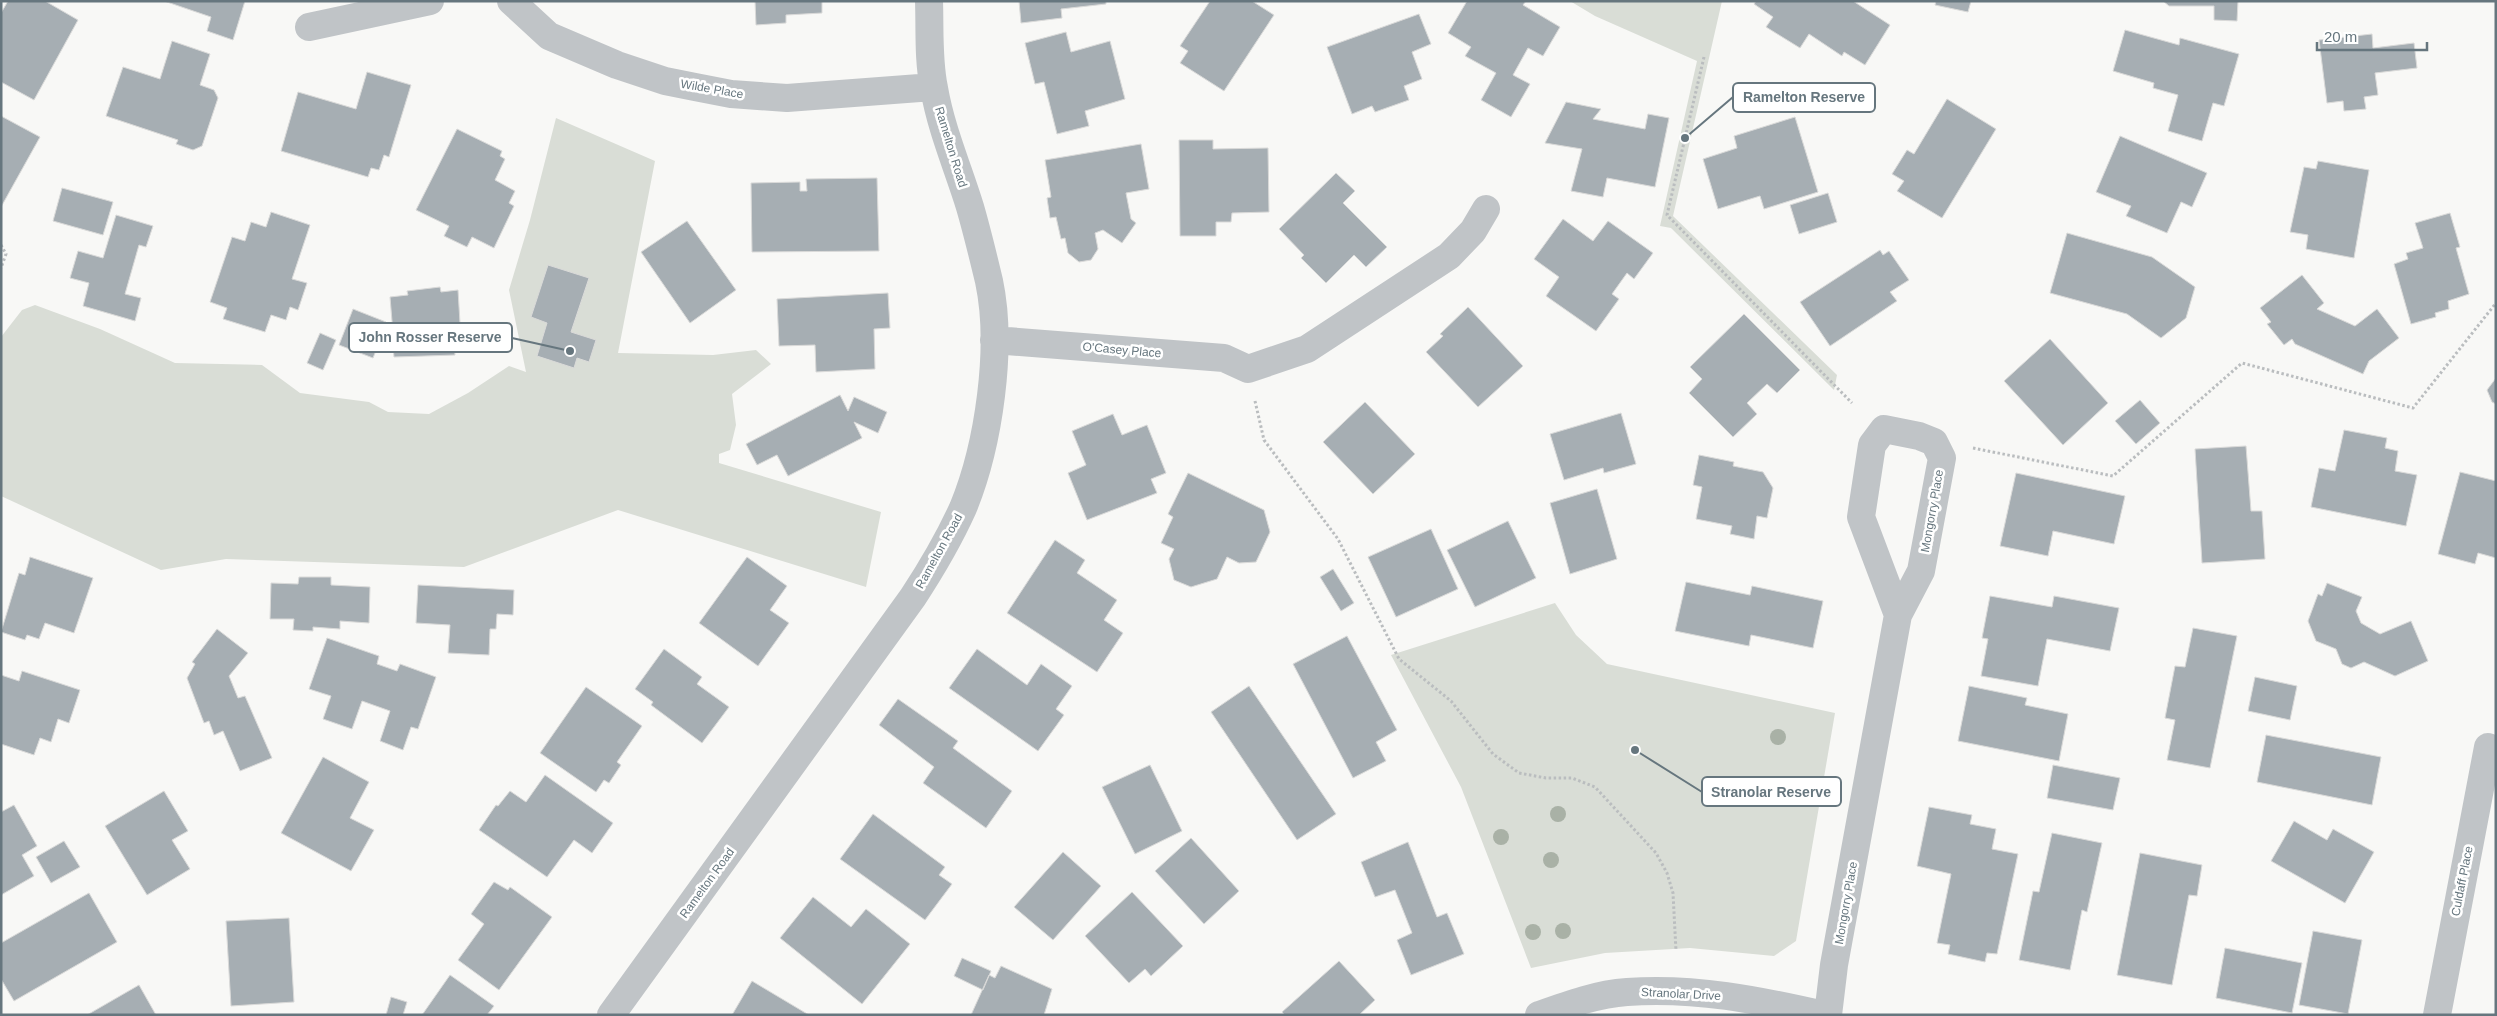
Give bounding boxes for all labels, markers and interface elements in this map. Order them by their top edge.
scale bar [2317,20,2427,52]
text: 20 m [2324,28,2357,45]
street label: Wilde Place [680,77,745,101]
callout: Ramelton Reserve [1733,83,1875,112]
text: Ramelton Reserve [1743,89,1865,105]
street label: Ramelton Road [932,105,970,189]
callout: John Rosser Reserve [349,323,512,352]
text: John Rosser Reserve [358,329,502,345]
street label: O'Casey Place [1082,340,1162,360]
street label: Mongorry Place [1918,468,1946,554]
street label: Ramelton Road [913,511,965,591]
callout: Stranolar Reserve [1702,777,1841,806]
text: Stranolar Reserve [1711,784,1831,800]
street label: Culdaff Place [2448,844,2476,917]
street label: Ramelton Road [677,845,737,921]
street label: Mongorry Place [1832,860,1860,946]
street label: Stranolar Drive [1641,985,1722,1003]

